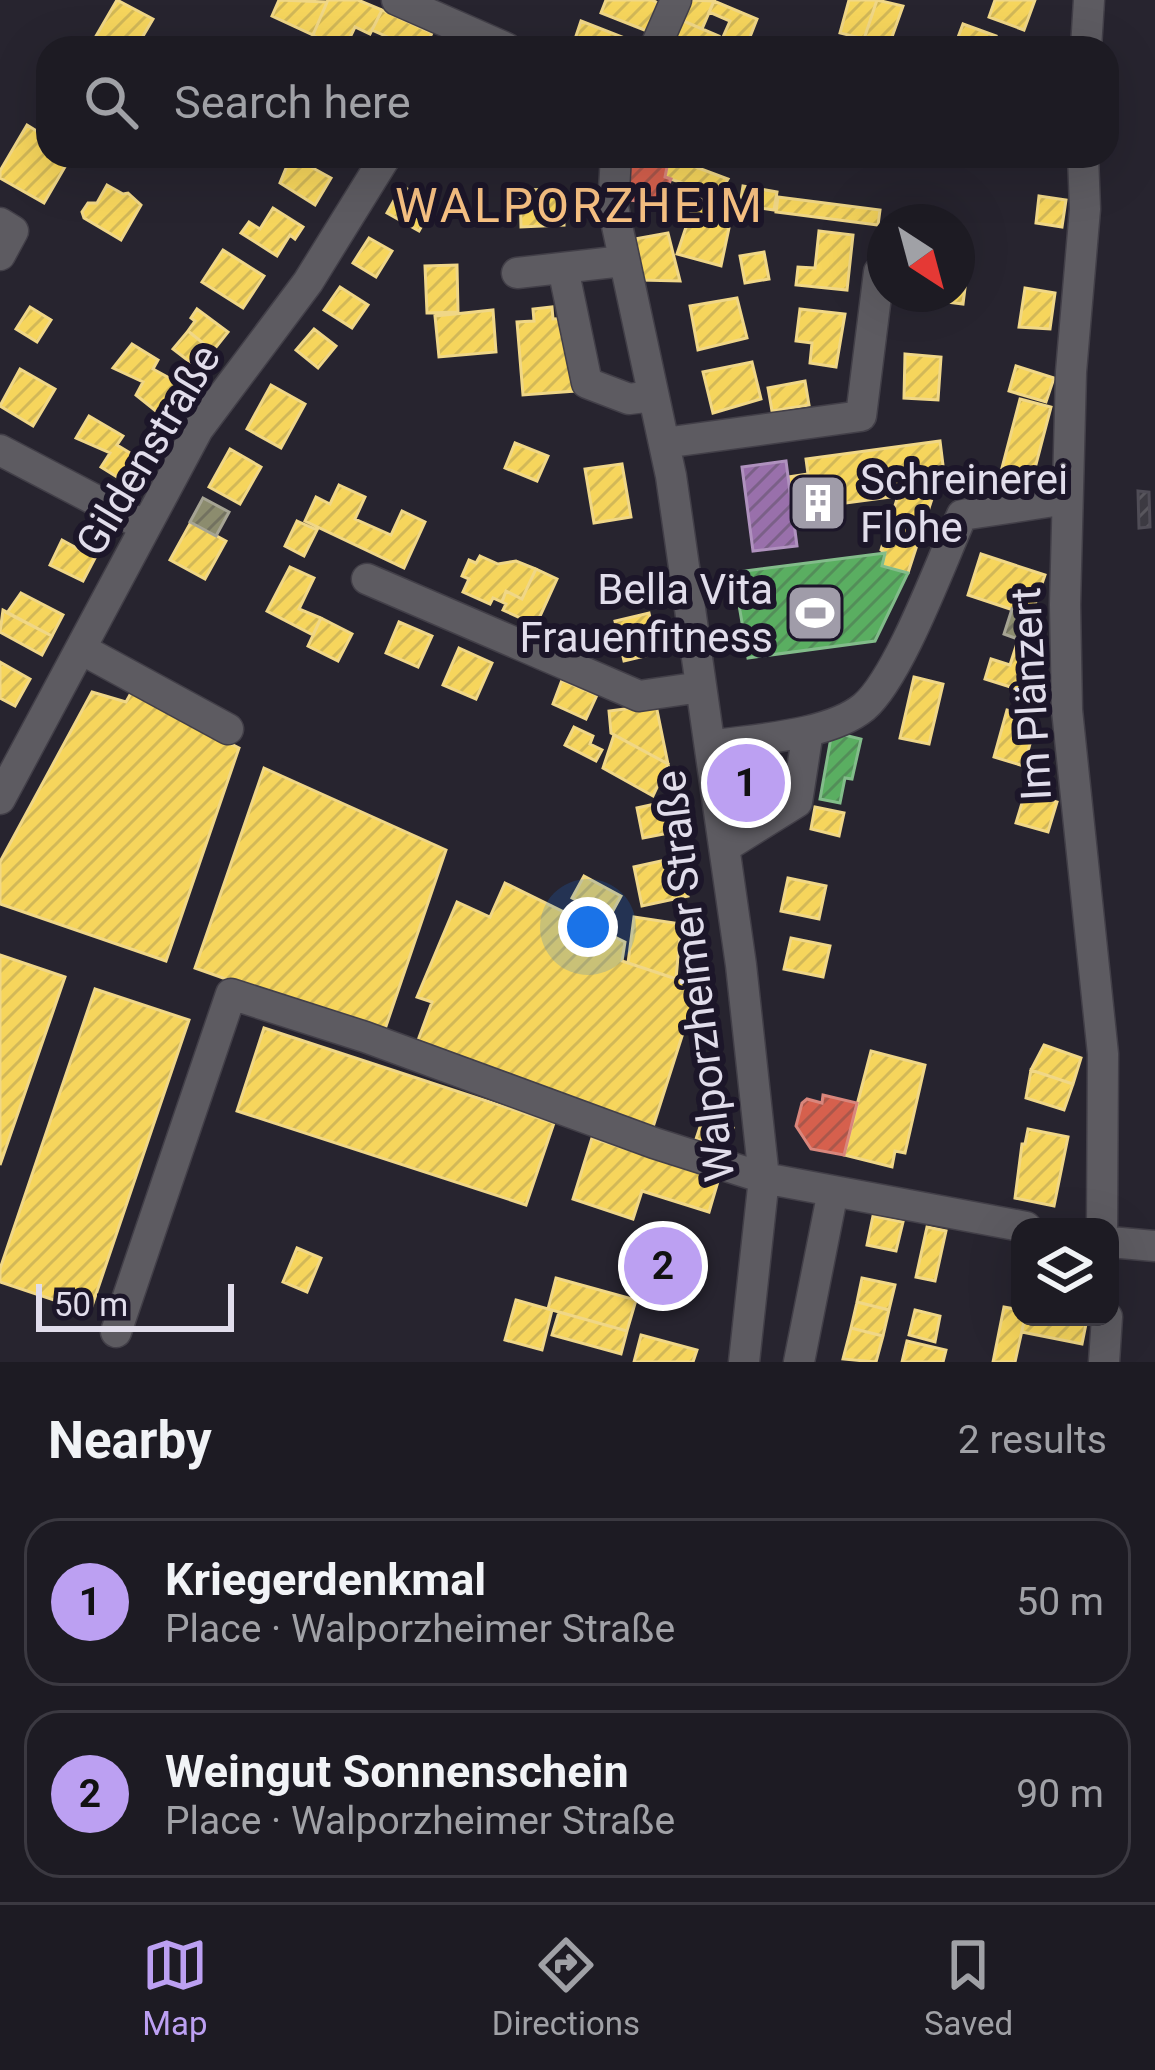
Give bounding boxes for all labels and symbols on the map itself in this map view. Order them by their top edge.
district label: WALPORZHEIM [395,177,765,234]
north arrow [867,204,975,312]
street label: Gildenstraße [66,336,230,564]
place label: Schreinerei Flohe [860,455,1068,552]
building icon: Schreinerei Flohe [787,472,849,534]
place label: Bella Vita Frauenfitness [520,565,773,662]
sports icon: Bella Vita Frauenfitness [784,582,846,644]
street label: Im Plänzert [1001,586,1061,802]
pin: 1 [707,738,785,828]
street label: Walporzheimer Straße [645,768,745,1184]
your location [558,897,618,957]
pin: 2 [624,1221,702,1311]
scale bar [36,1278,234,1331]

